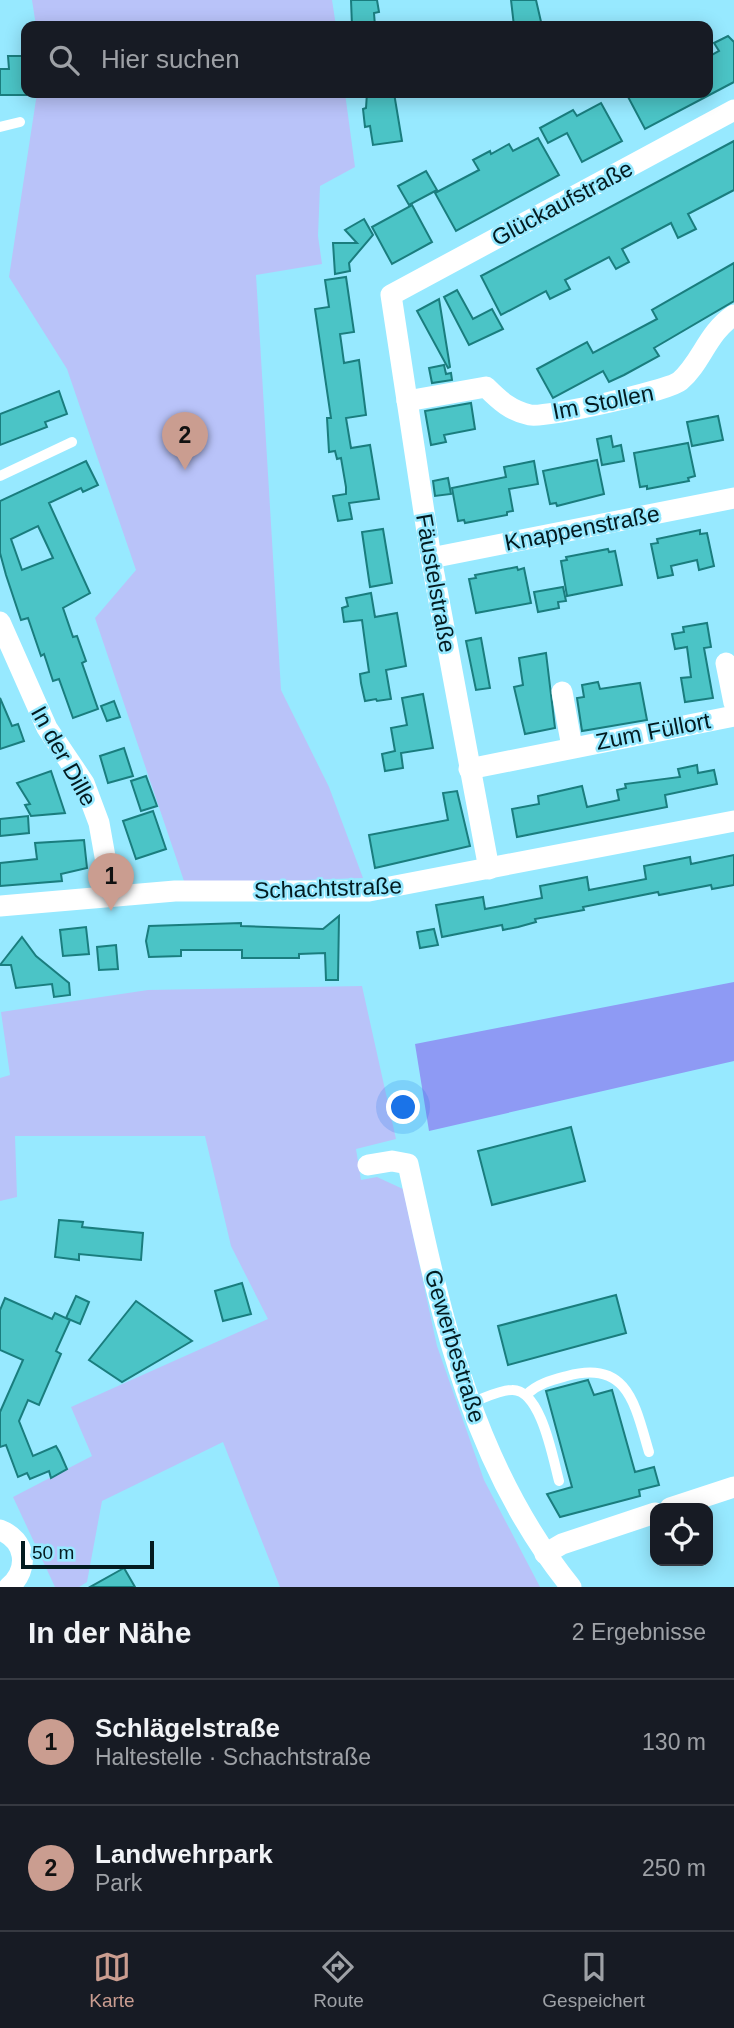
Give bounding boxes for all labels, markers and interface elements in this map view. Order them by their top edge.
search box [21,21,713,98]
icon: search [45,41,83,79]
text: Hier suchen [101,44,240,74]
street label: Glückaufstraße [487,155,637,251]
street label: Im Stollen [550,379,656,425]
pin: 2 [162,412,208,470]
street label: Knappenstraße [502,500,662,556]
street label: Fäustelstraße [411,512,461,654]
street label: In der Dille [26,702,102,810]
street label: Zum Füllort [593,707,713,755]
pin: 1 [88,853,134,911]
street label: Schachtstraße [253,872,403,904]
your location [386,1090,420,1124]
street label: Gewerbestraße [419,1266,491,1426]
map controls [650,1503,713,1566]
button: locate [650,1503,713,1566]
scale bar [21,1538,154,1570]
text: 50 m [32,1542,74,1563]
text: In der Nähe [28,1616,191,1649]
text: 2 Ergebnisse [572,1619,706,1645]
text: Schlägelstraße [95,1713,280,1743]
text: 1 [45,1729,57,1755]
text: 130 m [642,1729,706,1755]
text: Haltestelle · Schachtstraße [95,1744,371,1770]
text: Landwehrpark [95,1839,273,1869]
text: 2 [45,1855,57,1881]
text: 250 m [642,1855,706,1881]
text: Park [95,1870,142,1896]
tab: Karte [89,1948,135,2012]
tab: Route [313,1948,364,2012]
tab: Gespeichert [542,1948,645,2012]

